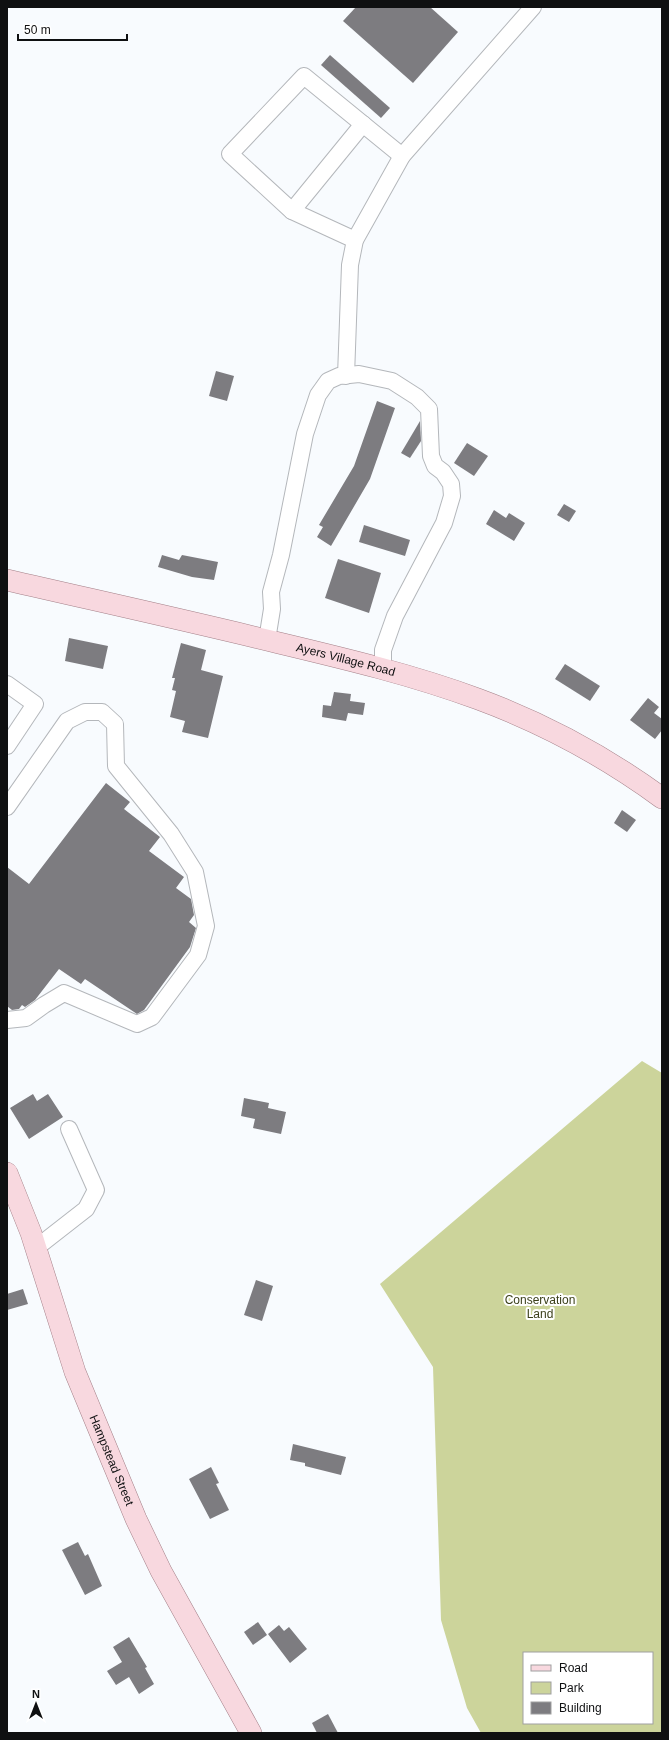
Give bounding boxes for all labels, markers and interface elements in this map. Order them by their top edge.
scale bar [18,16,127,42]
text: 50 m [24,23,51,37]
street label: Ayers Village Road [295,640,397,679]
park label: Conservation Land [505,1293,575,1321]
street label: Hampstead Street [87,1413,137,1508]
legend [523,1652,653,1724]
text: Road [559,1661,588,1675]
text: Park [559,1681,585,1695]
north arrow [16,1684,56,1724]
text: N [32,1688,40,1700]
text: Building [559,1701,602,1715]

